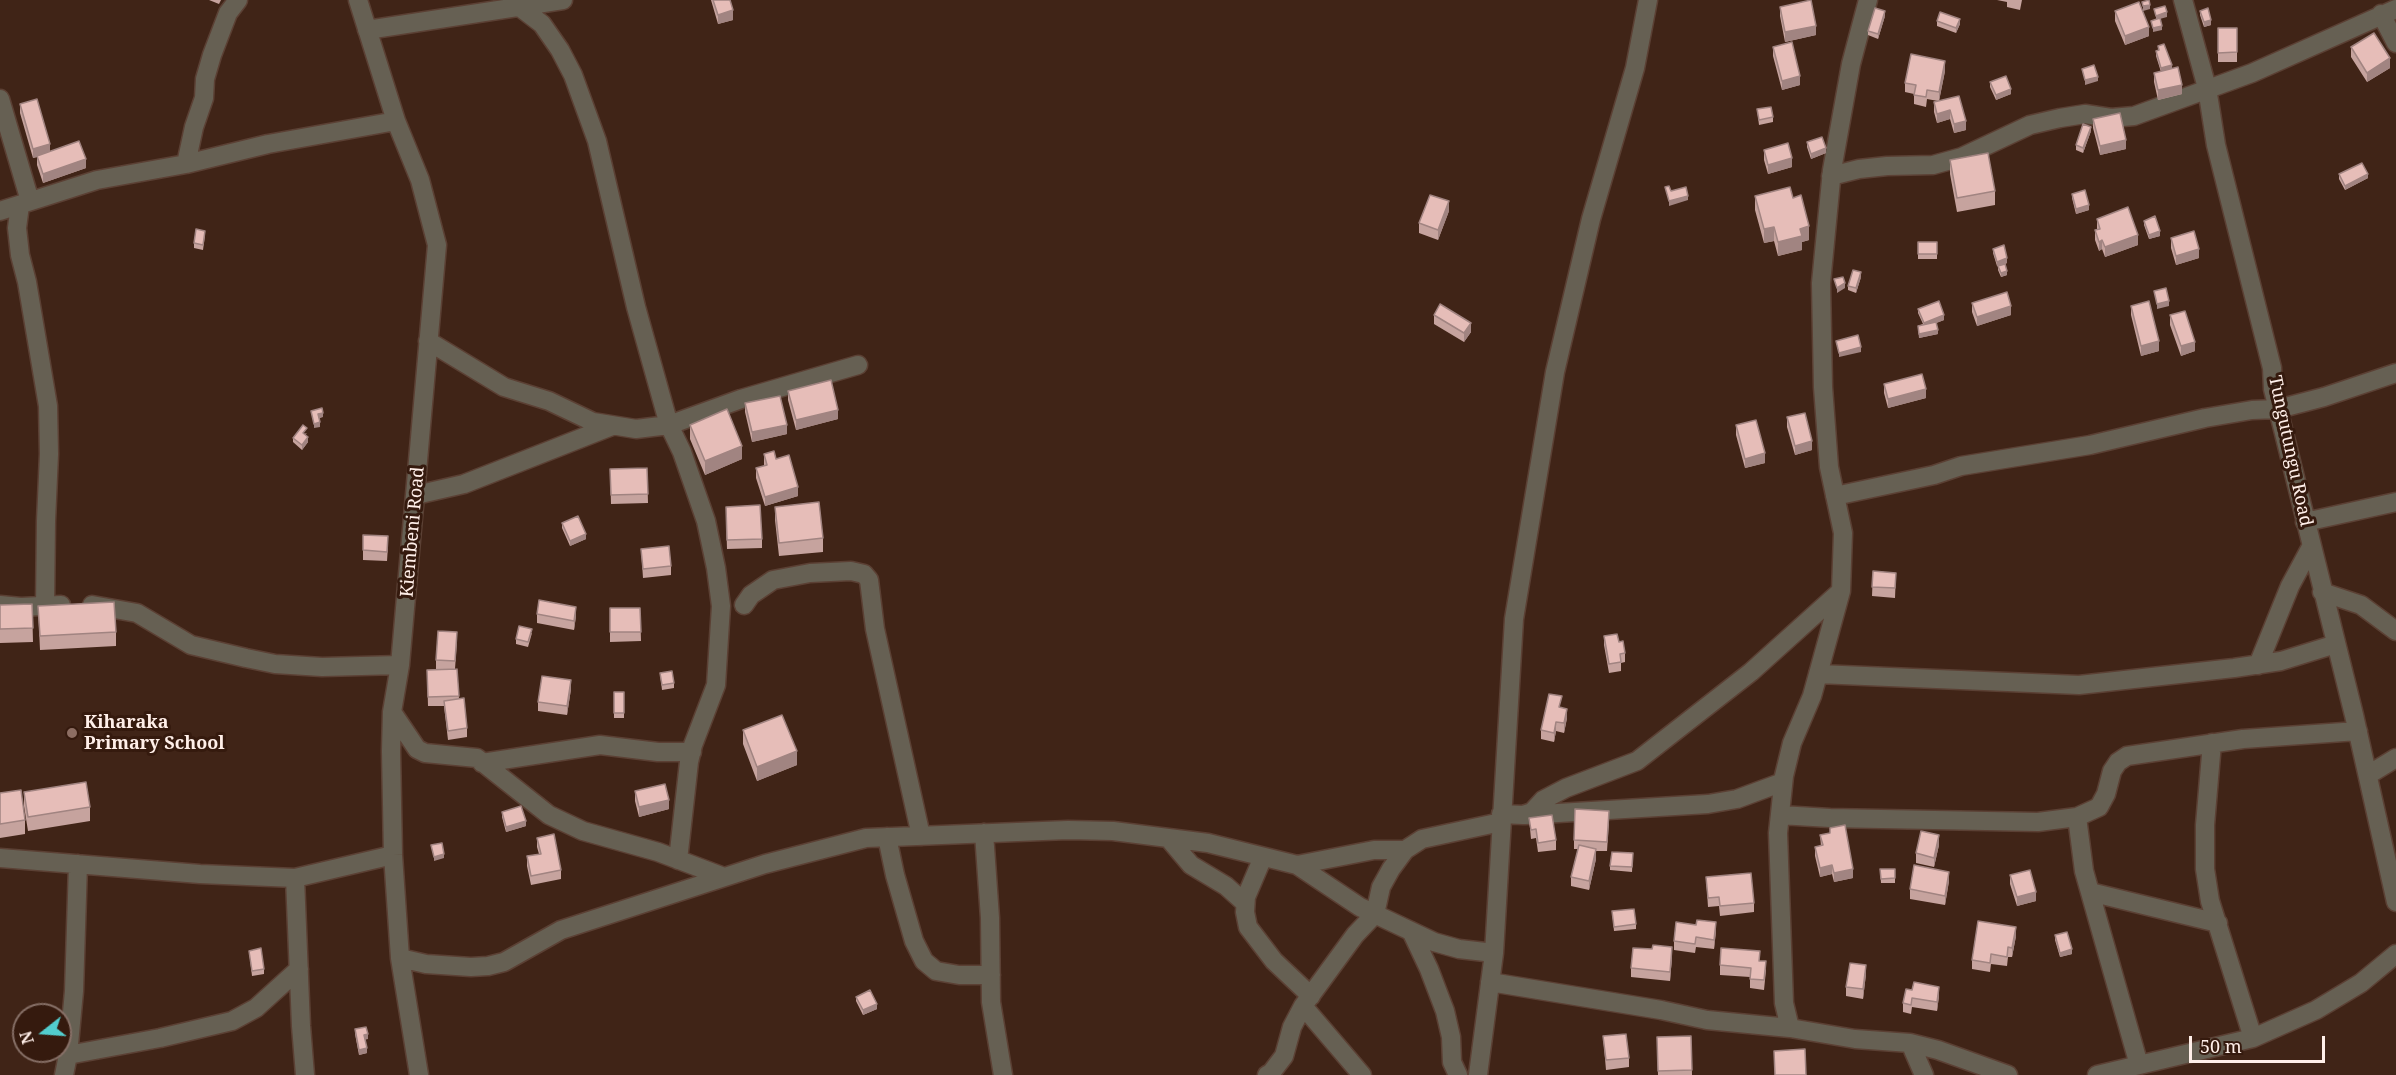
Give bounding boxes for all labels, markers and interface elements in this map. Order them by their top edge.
street label: Tungutungu Road [2263,374,2317,528]
street label: Kiembeni Road [397,466,429,598]
place label: Kiharaka Primary School [84,712,225,754]
marker: Kiharaka Primary School [65,726,79,740]
north arrow [12,1003,72,1063]
scale bar [2192,1024,2328,1062]
text: N [14,1028,39,1047]
text: 50 m [2200,1034,2242,1058]

